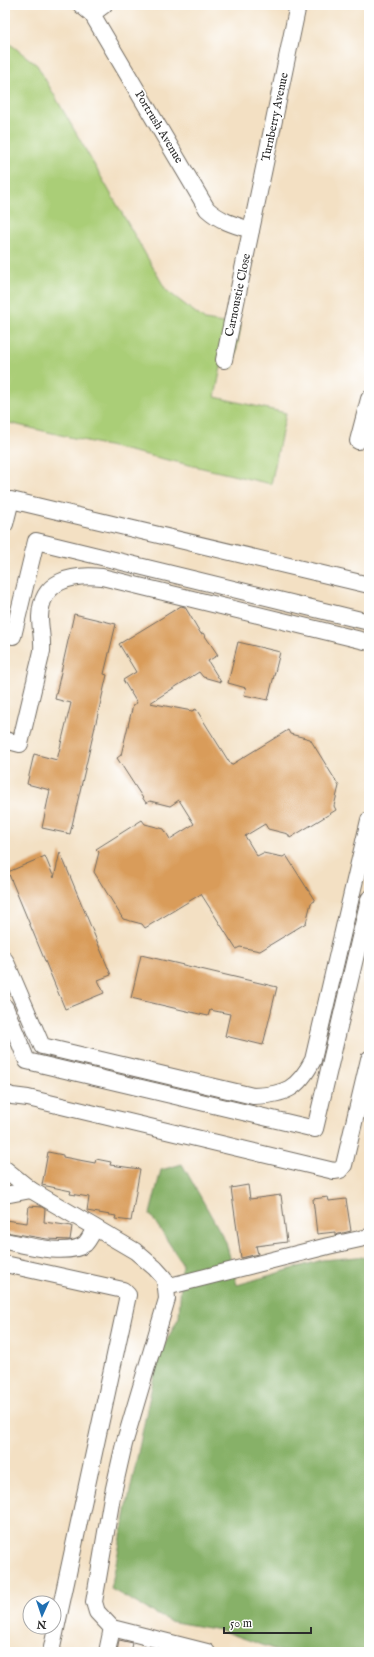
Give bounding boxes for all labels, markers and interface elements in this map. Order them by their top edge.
street label: Turnberry Avenue [258,71,292,163]
street label: Portrush Avenue [131,88,187,167]
street label: Carnoustie Close [222,251,254,338]
north arrow [22,1595,62,1635]
scale bar [224,1609,311,1635]
text: 50 m [230,1616,252,1631]
text: N [36,1617,48,1631]

